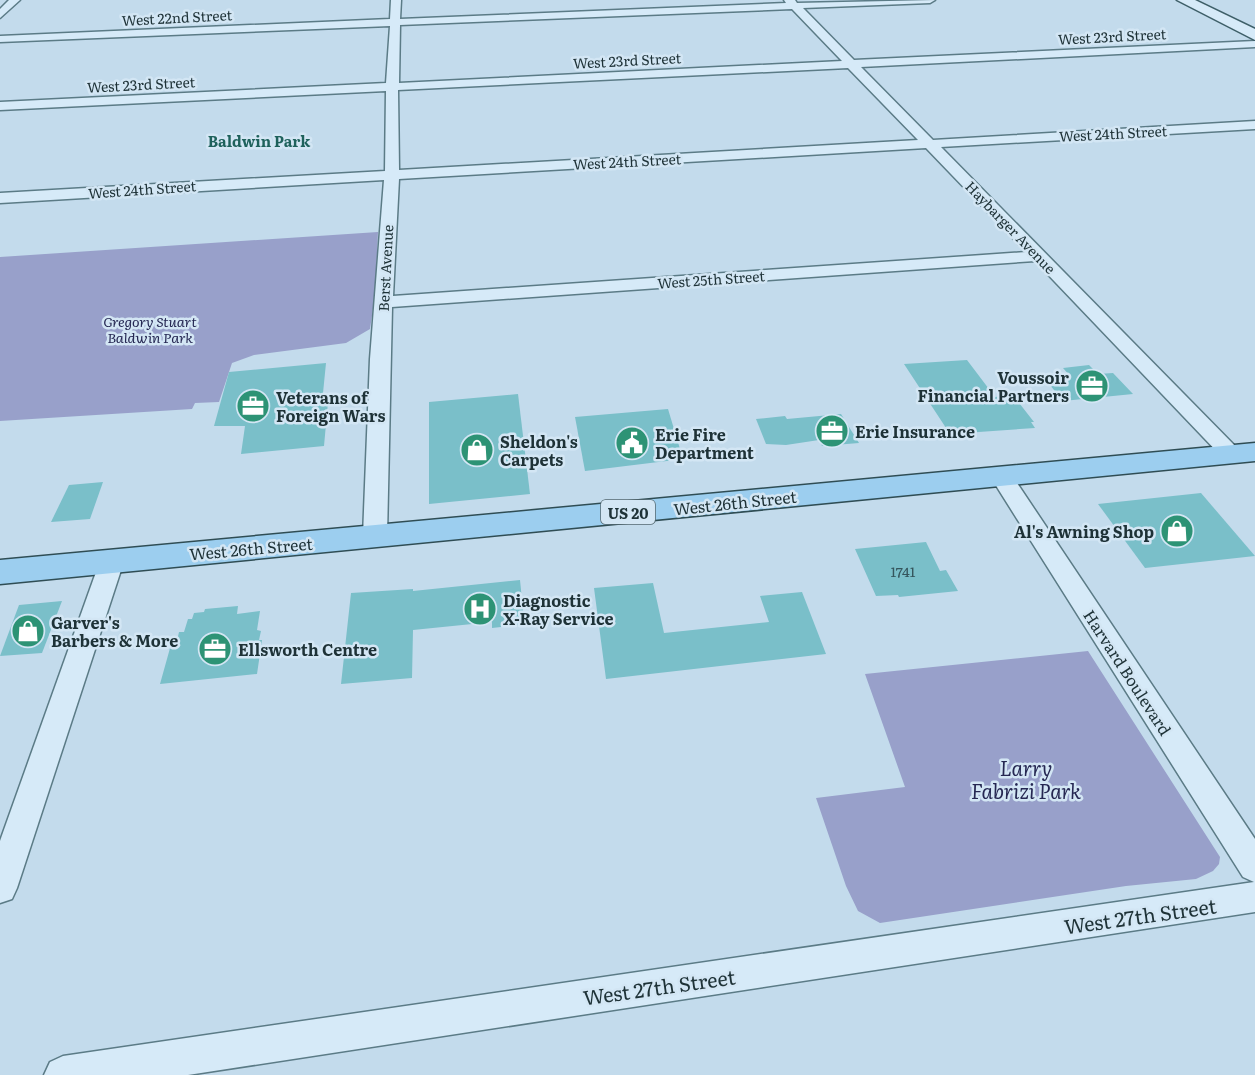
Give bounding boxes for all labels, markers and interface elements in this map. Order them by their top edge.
street label: West 22nd Street [121,4,233,30]
street label: West 23rd Street [1057,23,1167,49]
street label: West 23rd Street [572,47,682,73]
street label: West 23rd Street [86,71,196,97]
street label: West 24th Street [1058,120,1168,146]
district label: Baldwin Park [208,129,311,152]
street label: West 24th Street [572,148,682,174]
street label: West 24th Street [87,175,197,203]
street label: Haybarger Avenue [961,176,1061,278]
street label: Berst Avenue [373,224,397,312]
street label: West 25th Street [657,265,766,293]
park label: Gregory Stuart Baldwin Park [103,311,197,347]
place label: Voussoir Financial Partners [918,365,1069,407]
office icon: Voussoir Financial Partners [1074,368,1110,404]
place label: Veterans of Foreign Wars [276,385,385,427]
office icon: Veterans of Foreign Wars [235,388,271,424]
office icon: Erie Insurance [814,413,850,449]
place label: Erie Insurance [855,419,975,443]
place label: Erie Fire Department [655,422,754,464]
public building icon: Erie Fire Department [614,425,650,461]
place label: Sheldon's Carpets [500,429,578,471]
shop icon: Sheldon's Carpets [459,432,495,468]
street label: West 26th Street [672,484,798,520]
road number: US 20 [601,500,655,524]
shop icon: Al's Awning Shop [1159,513,1195,549]
place label: Al's Awning Shop [1014,519,1154,543]
street label: West 26th Street [188,531,314,565]
house number: 1741 [891,561,916,581]
place label: Diagnostic X-Ray Service [503,588,614,630]
hospital icon: Diagnostic X-Ray Service [462,591,498,627]
street label: Harvard Boulevard [1078,604,1178,740]
place label: Garver's Barbers & More [51,610,178,652]
shop icon: Garver's Barbers & More [10,613,46,649]
office icon: Ellsworth Centre [197,631,233,667]
place label: Ellsworth Centre [238,637,377,661]
park label: Larry Fabrizi Park [971,752,1081,805]
street label: West 27th Street [1062,889,1218,941]
street label: West 27th Street [581,960,737,1012]

